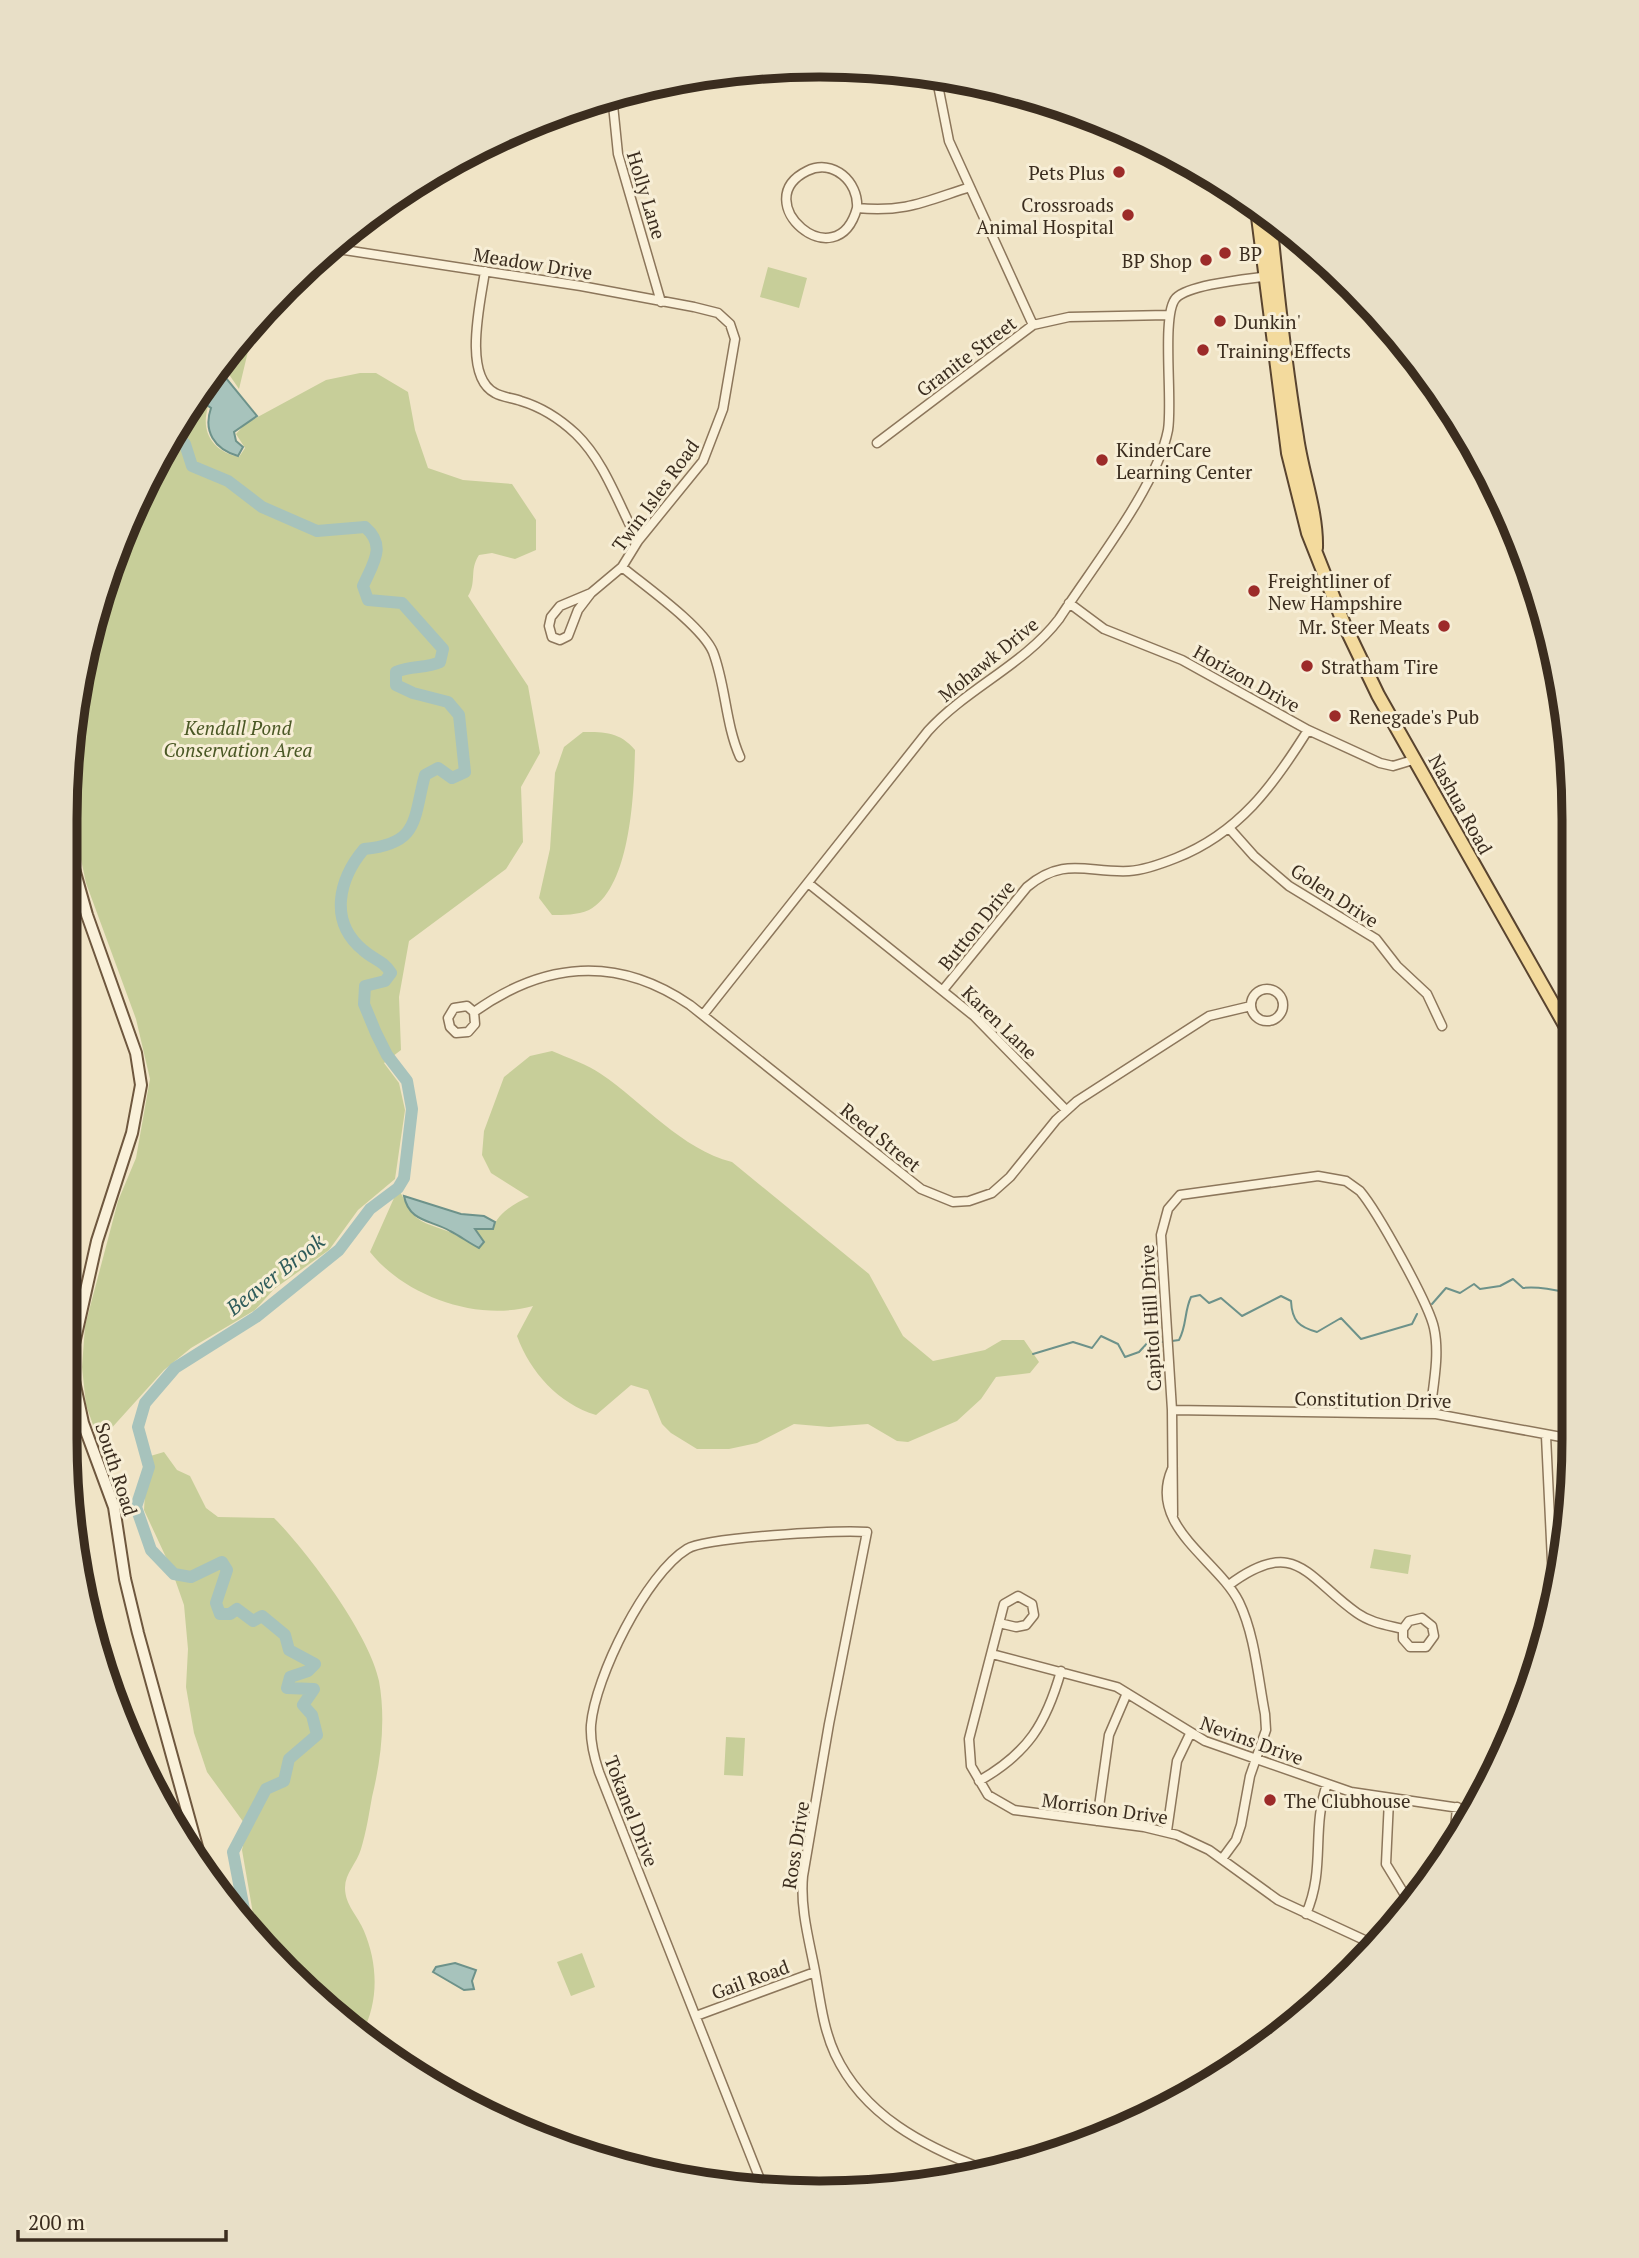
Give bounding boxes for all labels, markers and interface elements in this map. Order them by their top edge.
street label: Holly Lane [622,148,672,242]
place label: Pets Plus [1029,160,1105,185]
marker: Pets Plus [1111,164,1127,180]
place label: Crossroads Animal Hospital [976,192,1114,239]
marker: Crossroads Animal Hospital [1120,207,1136,223]
street label: Meadow Drive [472,241,594,285]
place label: BP [1239,241,1262,266]
marker: BP [1217,245,1233,261]
place label: BP Shop [1122,248,1192,273]
marker: BP Shop [1198,252,1214,268]
place label: Dunkin' [1234,309,1301,334]
street label: Granite Street [911,310,1021,402]
marker: Dunkin' [1212,313,1228,329]
place label: Training Effects [1217,338,1351,363]
marker: Training Effects [1195,342,1211,358]
street label: Twin Isles Road [606,434,704,556]
place label: KinderCare Learning Center [1116,437,1253,484]
marker: KinderCare Learning Center [1094,452,1110,468]
place label: Freightliner of New Hampshire [1268,568,1402,615]
marker: Freightliner of New Hampshire [1246,583,1262,599]
street label: Mohawk Drive [933,611,1043,707]
place label: Mr. Steer Meats [1299,614,1430,639]
marker: Mr. Steer Meats [1436,618,1452,634]
street label: Horizon Drive [1189,638,1305,718]
place label: Stratham Tire [1321,654,1438,679]
marker: Stratham Tire [1299,658,1315,674]
place label: Renegade's Pub [1349,704,1479,729]
marker: Renegade's Pub [1327,708,1343,724]
park label: Kendall Pond Conservation Area [164,715,312,762]
street label: Nashua Road [1423,750,1499,859]
street label: Golen Drive [1286,857,1384,933]
street label: Button Drive [932,875,1020,975]
street label: Karen Lane [957,980,1043,1064]
street label: Reed Street [836,1097,926,1177]
water label: Beaver Brook [219,1226,331,1322]
street label: Capitol Hill Drive [1134,1244,1166,1392]
street label: Constitution Drive [1294,1385,1452,1413]
street label: South Road [90,1419,144,1519]
street label: Nevins Drive [1197,1710,1307,1770]
street label: Tokanel Drive [599,1752,665,1870]
street label: Morrison Drive [1040,1787,1170,1829]
place label: The Clubhouse [1284,1788,1411,1813]
marker: The Clubhouse [1262,1792,1278,1808]
street label: Ross Drive [776,1799,814,1891]
street label: Gail Road [708,1953,793,2005]
scale bar [18,2198,226,2242]
text: 200 m [28,2208,85,2236]

